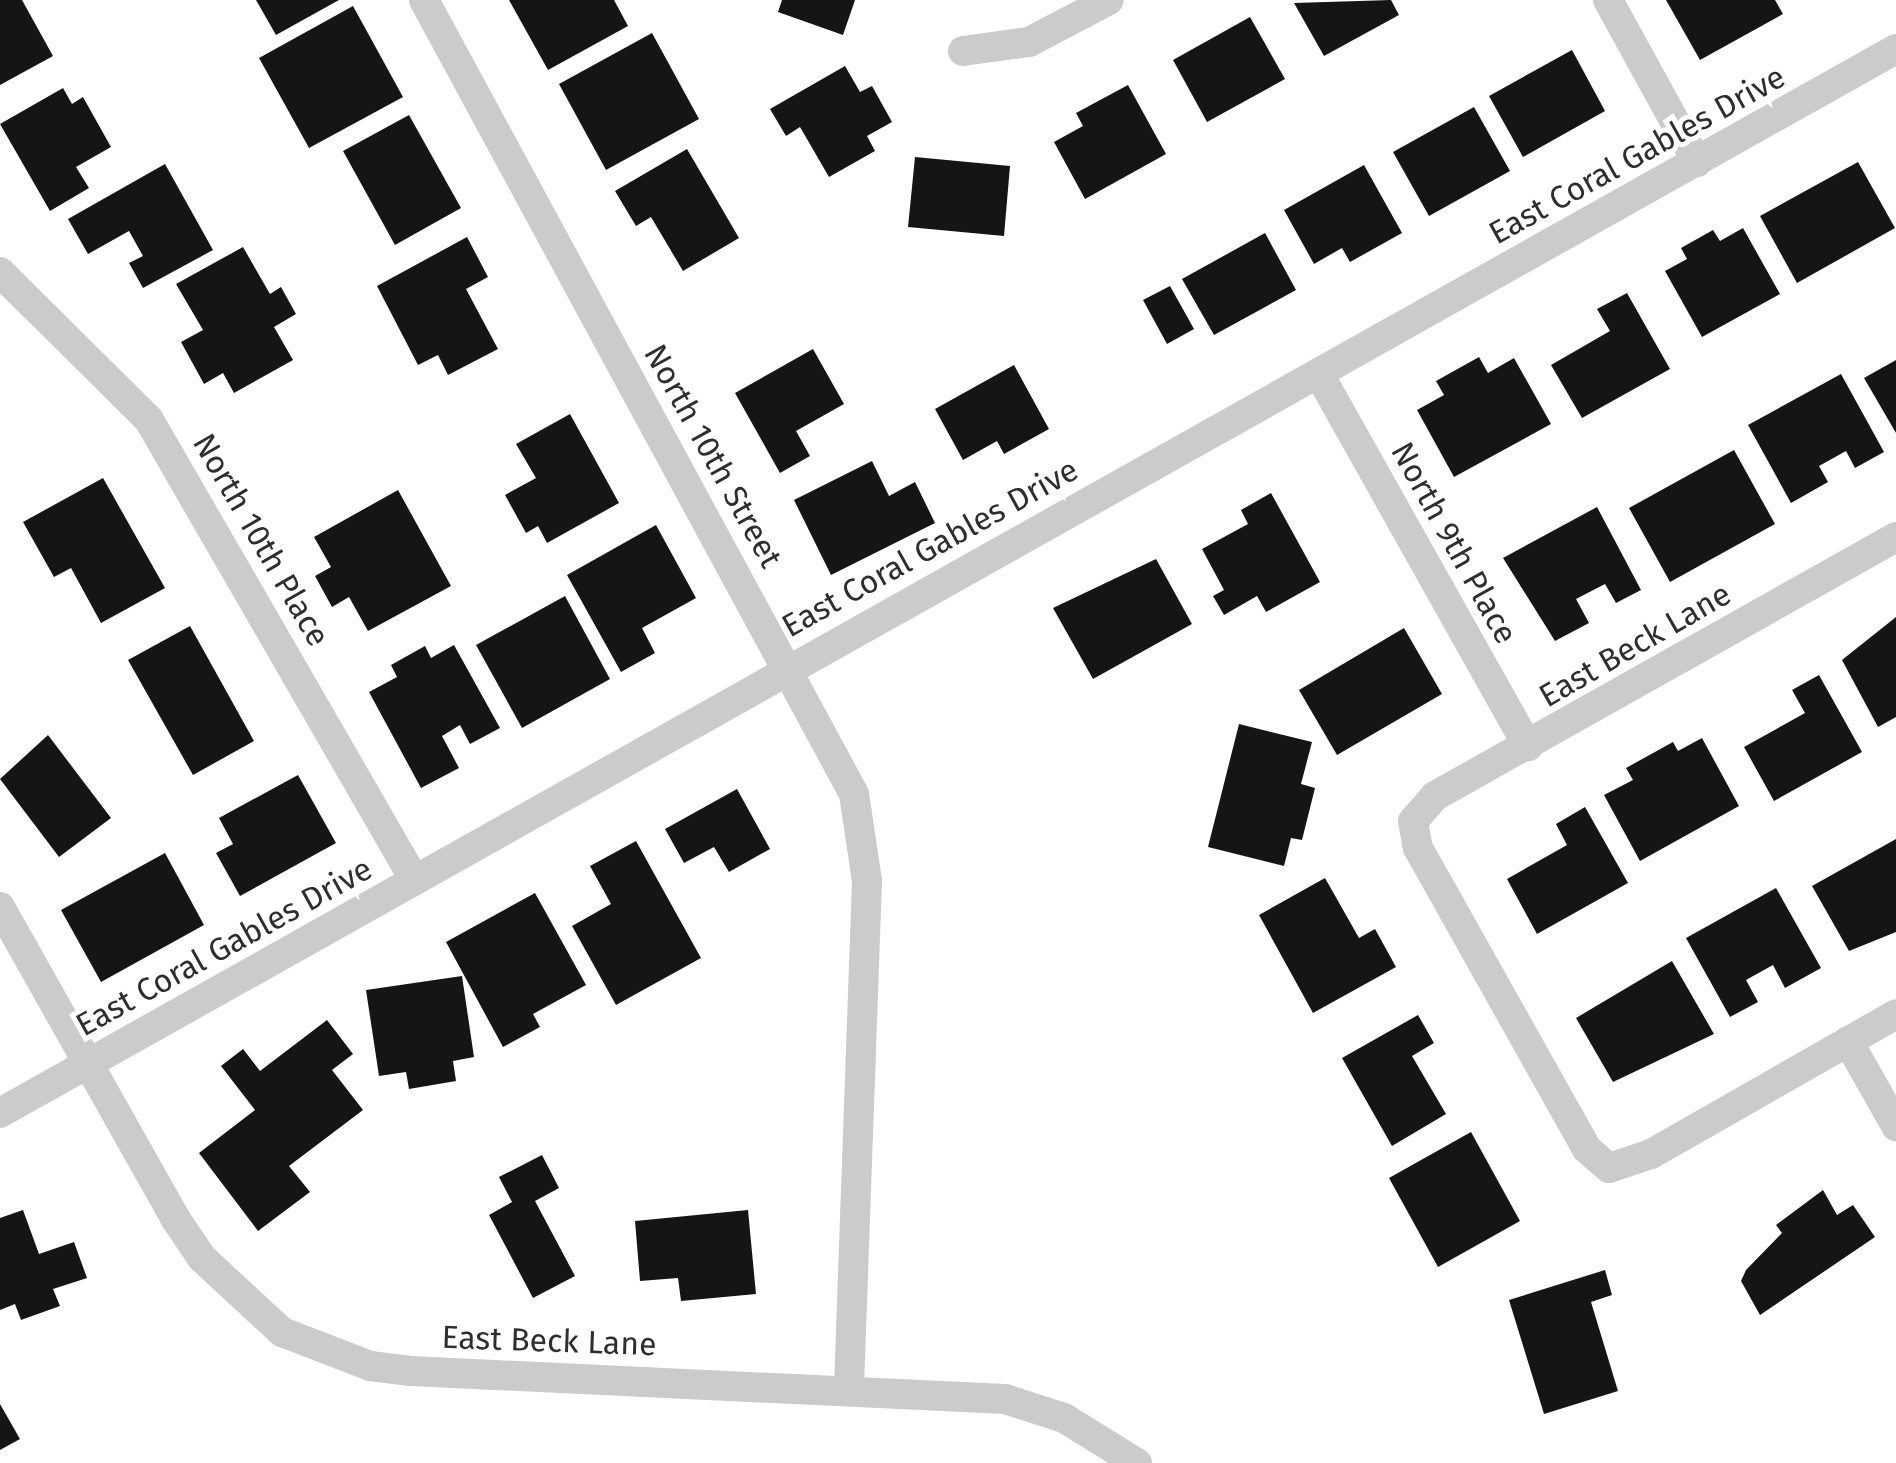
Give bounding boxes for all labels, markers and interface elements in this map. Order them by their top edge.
street label: East Coral Gables Drive [1482,58,1792,252]
street label: North 10th Street [636,338,790,574]
street label: North 10th Place [185,427,337,653]
street label: North 9th Place [1383,436,1525,650]
street label: East Coral Gables Drive [775,451,1085,645]
street label: East Beck Lane [1532,575,1738,715]
street label: East Coral Gables Drive [69,850,379,1044]
street label: East Beck Lane [441,1318,657,1364]

